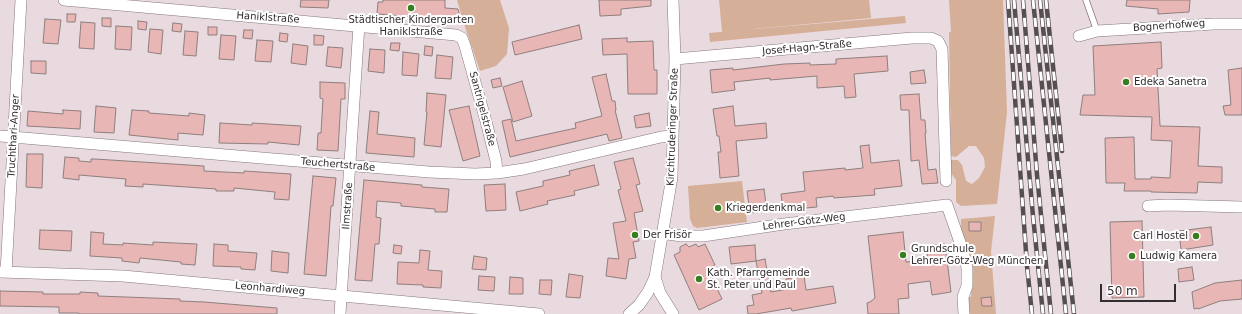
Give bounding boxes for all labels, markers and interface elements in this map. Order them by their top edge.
marker: Städtischer Kindergarten Haniklstraße [406,3,416,13]
street label: Haniklstraße [236,10,300,26]
place label: Städtischer Kindergarten Haniklstraße [348,14,474,38]
street label: Bognerhofweg [1133,17,1205,35]
street label: Josef-Hagn-Straße [762,38,852,58]
street label: Kirchtruderinger Straße [665,68,681,186]
street label: Santrigelstraße [466,70,498,148]
place label: Edeka Sanetra [1134,76,1207,88]
marker: Edeka Sanetra [1121,77,1131,87]
street label: Truchthari-Anger [6,94,22,178]
street label: Teuchertstraße [300,156,376,174]
street label: Ilmstraße [340,182,356,230]
place label: Kriegerdenkmal [726,202,805,214]
marker: Kriegerdenkmal [713,203,723,213]
street label: Lehrer-Götz-Weg [762,211,846,233]
place label: Der Frisör [643,229,691,241]
marker: Der Frisör [630,230,640,240]
place label: Carl Hostel [1133,230,1188,242]
marker: Carl Hostel [1191,231,1201,241]
place label: Grundschule Lehrer-Götz-Weg München [911,243,1043,266]
marker: Grundschule Lehrer-Götz-Weg München [898,250,908,260]
place label: Ludwig Kamera [1140,250,1217,262]
marker: Ludwig Kamera [1127,251,1137,261]
place label: Kath. Pfarrgemeinde St. Peter und Paul [707,267,810,290]
marker: Kath. Pfarrgemeinde St. Peter und Paul [694,274,704,284]
scale bar [1102,276,1178,302]
street label: Leonhardiweg [235,280,305,298]
text: 50 m [1107,284,1138,298]

